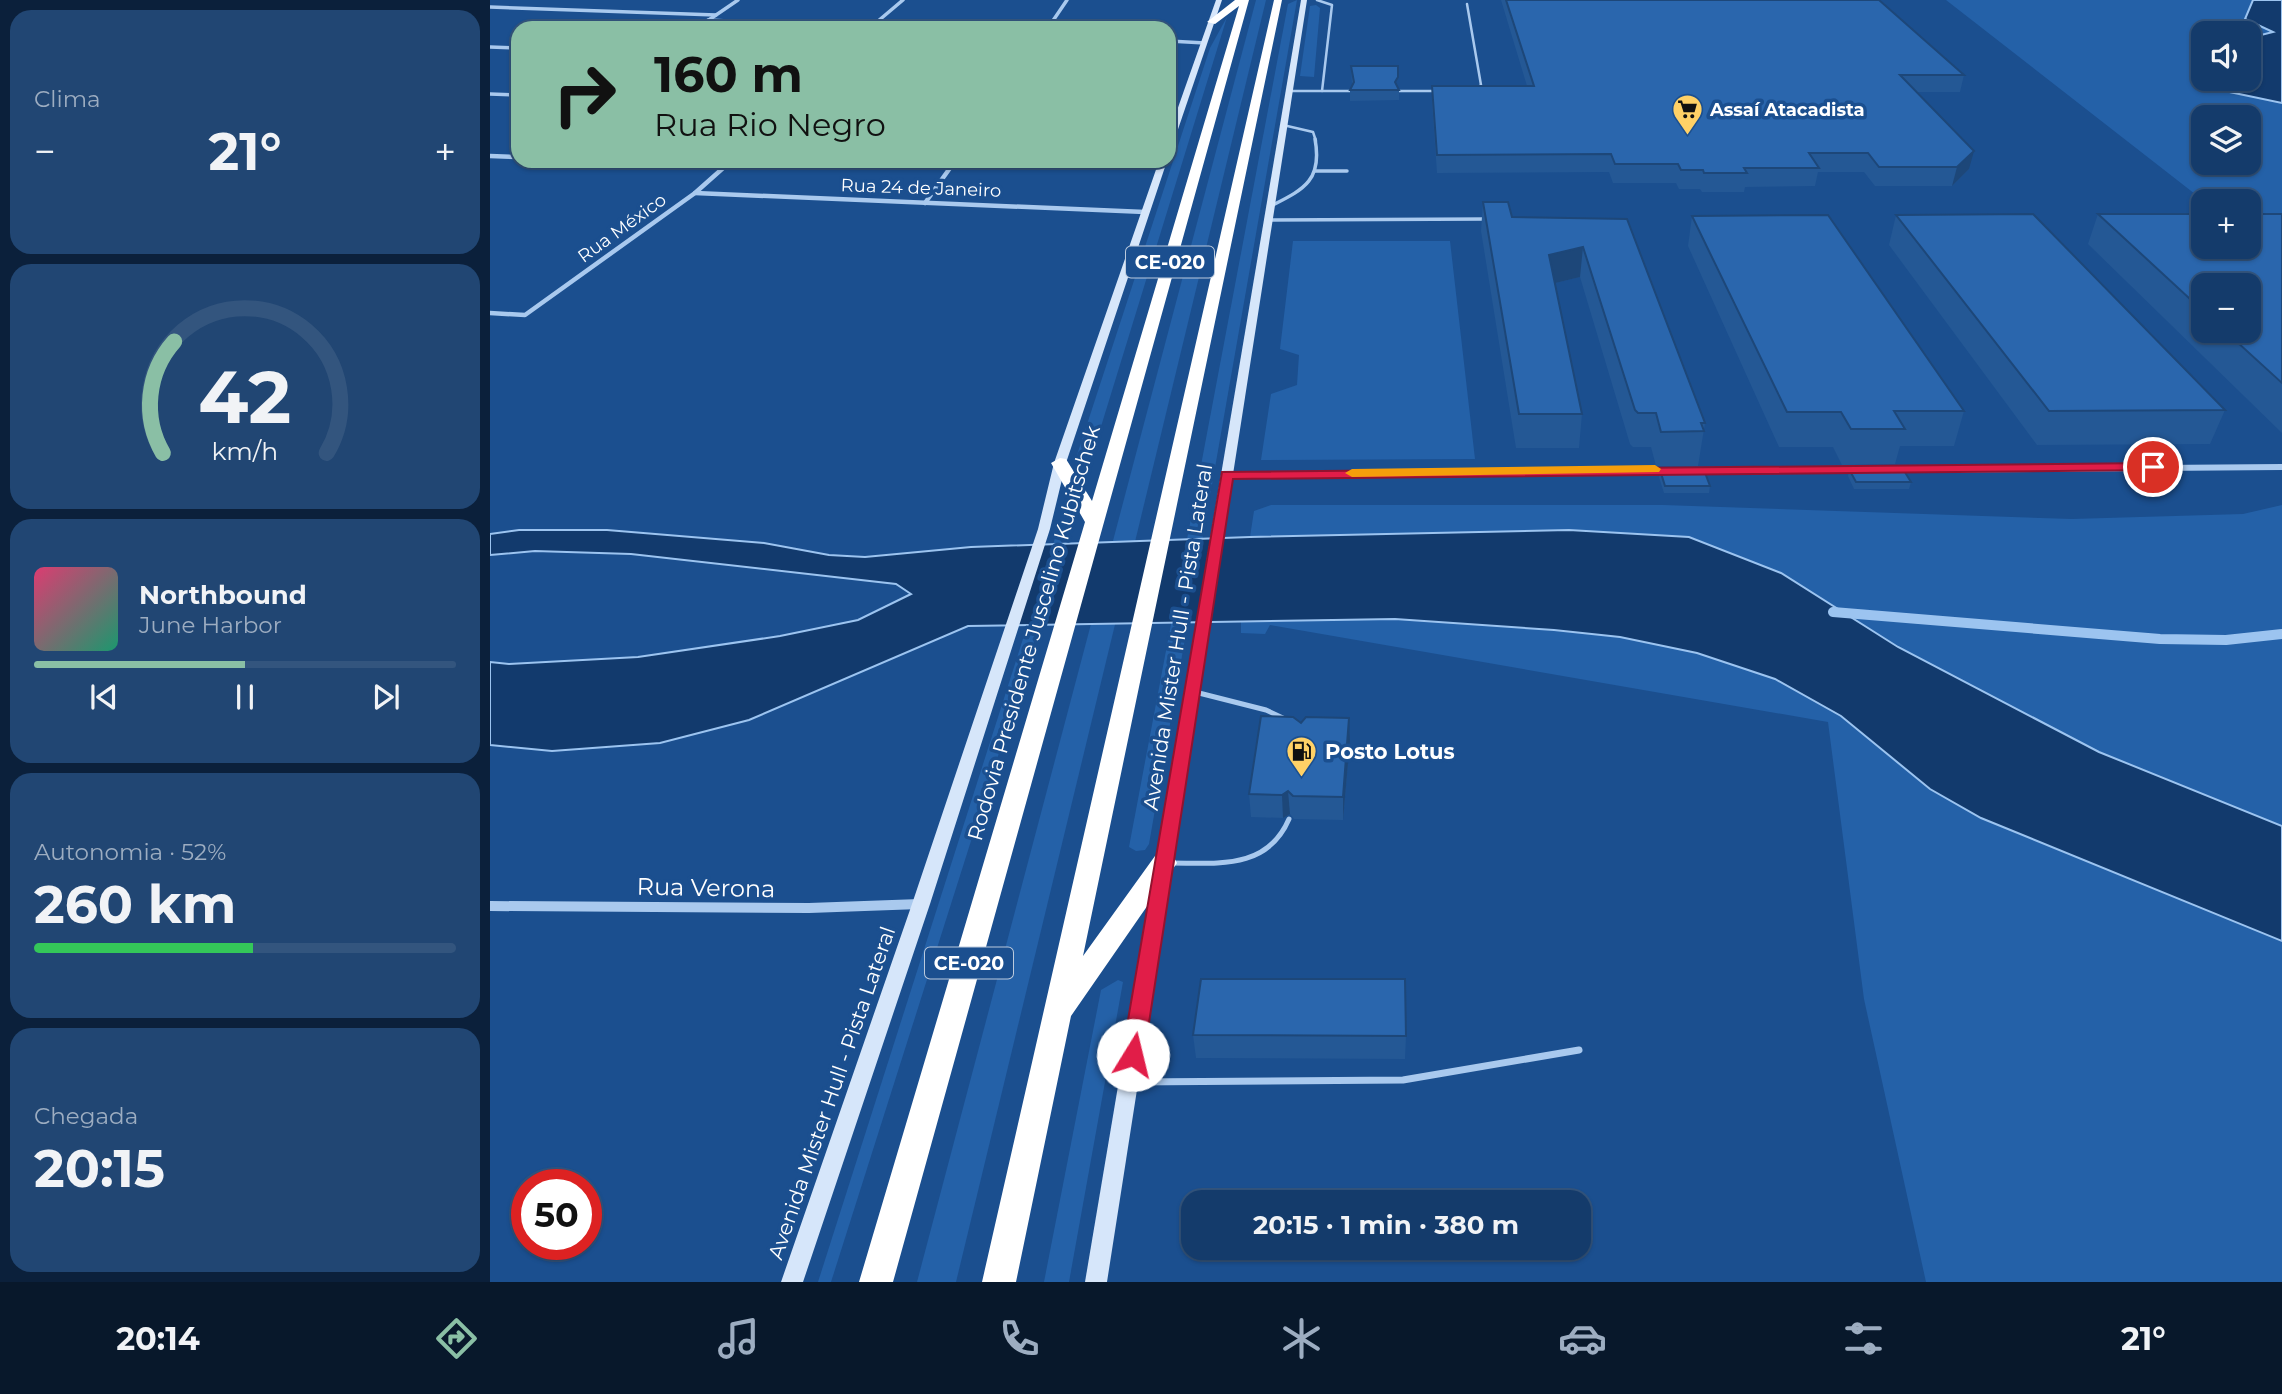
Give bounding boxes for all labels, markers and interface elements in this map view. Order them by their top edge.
map controls [2191,21,2261,343]
button: sound [2191,21,2261,91]
text: 160 m [654,45,803,104]
icon: right [539,49,630,140]
text: Clima [34,85,101,113]
supermarket icon: Assaí Atacadista [1670,93,1704,137]
place label: Assaí Atacadista [1709,99,1865,121]
text: Rua Rio Negro [654,105,886,144]
button: layers [2191,105,2261,175]
text: 21° [209,120,281,183]
text: − [34,128,56,175]
text: + [434,128,456,175]
street label: Rua 24 de Janeiro [840,174,1002,202]
street label: Rua México [573,189,671,267]
button: + [2191,189,2261,259]
road number: CE-020 [1126,246,1214,278]
button: − [2191,273,2261,343]
text: 42 [198,353,292,441]
street label: Rodovia Presidente Juscelino Kubitschek [962,422,1105,843]
text: km/h [212,435,278,465]
pin [2123,437,2183,497]
icon: arrive [2134,448,2172,486]
street label: Avenida Mister Hull - Pista Lateral [1138,462,1217,812]
text: Northbound [139,579,307,611]
text: June Harbor [139,611,282,639]
icon: previous [85,678,123,716]
icon: pause [226,678,264,716]
icon: next [367,678,405,716]
fuel station icon: Posto Lotus [1285,735,1319,779]
place label: Posto Lotus [1325,739,1455,764]
text: Autonomia · 52% [34,838,226,866]
street label: Rua Verona [636,872,776,903]
text: 260 km [34,873,236,936]
street label: Avenida Mister Hull - Pista Lateral [763,923,900,1263]
road number: CE-020 [925,948,1013,979]
position arrow [1096,1018,1170,1092]
text: Chegada [34,1102,138,1130]
text: 20:15 [34,1137,165,1200]
speed limit sign: 50 [511,1169,602,1260]
text: 20:15 · 1 min · 380 m [1253,1209,1519,1241]
icon: directions [432,1314,481,1363]
icon: music [714,1314,763,1363]
icon: phone [995,1314,1044,1363]
icon: climate [1277,1314,1326,1363]
icon: car [1558,1314,1607,1363]
icon: filters [1839,1314,1888,1363]
text: 20:14 [116,1319,200,1358]
text: 21° [2121,1319,2166,1358]

